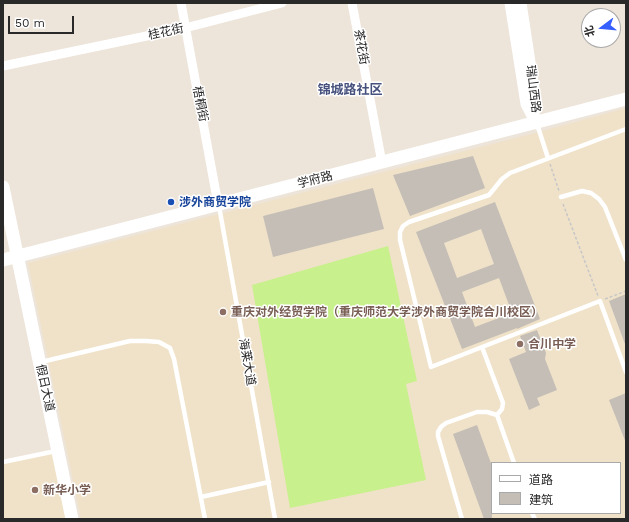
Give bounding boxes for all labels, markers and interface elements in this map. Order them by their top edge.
scale bar [10,8,76,34]
north arrow [581,8,621,48]
text: 50 m [15,16,45,30]
street label: 桂花街 [147,21,185,43]
text: 北 [582,24,598,38]
street label: 茶花街 [351,28,371,66]
street label: 瑞山西路 [523,64,543,114]
district label: 锦城路社区 [318,82,382,98]
street label: 梧桐街 [189,85,211,123]
street label: 学府路 [296,169,334,191]
place label: 涉外商贸学院 [179,195,251,209]
marker: 涉外商贸学院 [166,197,176,207]
place label: 重庆对外经贸学院（重庆师范大学涉外商贸学院合川校区） [231,305,543,319]
marker: 重庆对外经贸学院（重庆师范大学涉外商贸学院合川校区） [218,307,228,317]
street label: 海莱大道 [236,337,258,387]
place label: 合川中学 [528,337,576,351]
marker: 合川中学 [515,339,525,349]
street label: 假日大道 [33,363,57,413]
legend [491,462,621,514]
text: 道路 [529,473,553,487]
place label: 新华小学 [43,483,91,497]
marker: 新华小学 [30,485,40,495]
text: 建筑 [529,493,553,507]

